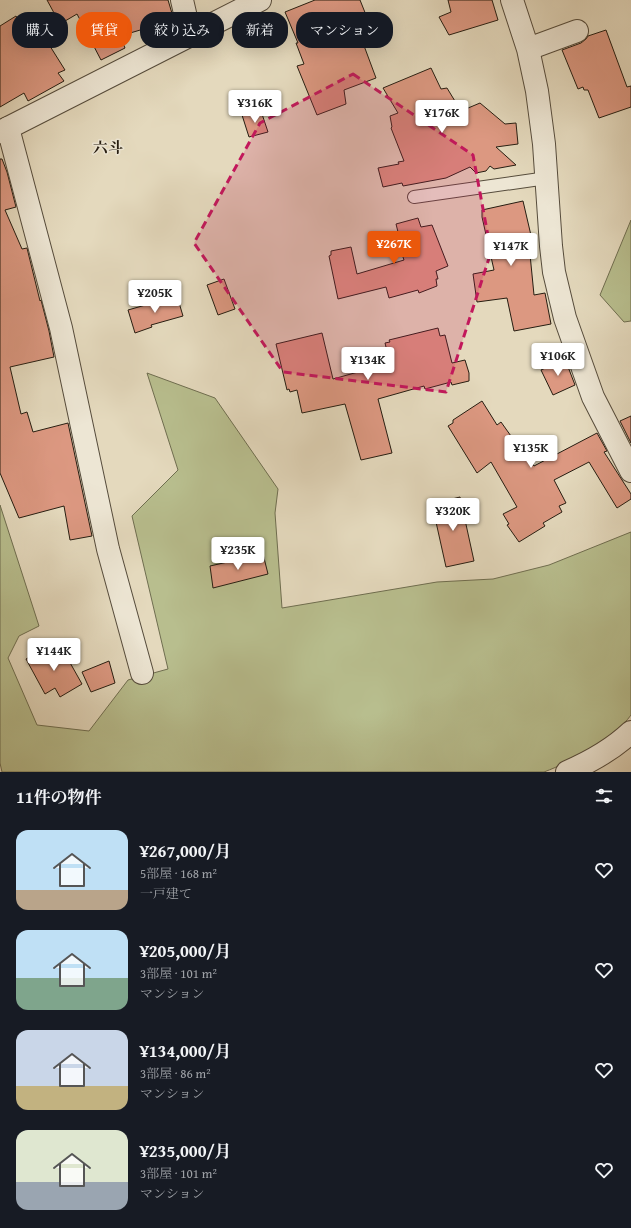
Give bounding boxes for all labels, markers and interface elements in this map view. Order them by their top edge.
chip: 購入 [12,12,68,48]
chip: 賃貸 [76,12,132,48]
chip: 絞り込み [140,12,224,48]
chip: 新着 [232,12,288,48]
chip: マンション [296,12,393,48]
pin: ¥316K [227,90,283,124]
text: ¥316K [237,93,273,112]
pin: ¥176K [414,100,470,134]
text: ¥176K [424,103,460,122]
district label: 六斗 [93,137,123,158]
pin: ¥267K [366,231,422,265]
pin: ¥147K [483,233,539,267]
text: ¥267K [376,234,412,253]
text: ¥147K [493,236,529,255]
pin: ¥205K [127,280,183,314]
text: ¥205K [137,283,173,302]
pin: ¥106K [530,343,586,377]
text: ¥106K [540,346,576,365]
pin: ¥134K [340,347,396,381]
text: ¥134K [350,350,386,369]
pin: ¥135K [503,435,559,469]
text: ¥135K [513,438,549,457]
pin: ¥320K [425,498,481,532]
text: ¥320K [435,501,471,520]
pin: ¥235K [210,537,266,571]
text: ¥235K [220,540,256,559]
pin: ¥144K [26,638,82,672]
text: ¥144K [36,641,72,660]
text: 11件の物件 [16,784,102,809]
icon: filters [593,785,615,807]
text: ¥267,000/月 [140,838,232,863]
icon: home [48,846,96,894]
icon: heart [593,859,615,881]
text: 5部屋 · 168 m² [140,864,217,883]
text: 一戸建て [140,884,192,903]
text: ¥205,000/月 [140,938,232,963]
icon: home [48,946,96,994]
icon: heart [593,959,615,981]
text: 3部屋 · 101 m² [140,964,217,983]
text: マンション [140,984,204,1003]
text: ¥134,000/月 [140,1038,232,1063]
icon: home [48,1046,96,1094]
icon: heart [593,1059,615,1081]
text: 3部屋 · 86 m² [140,1064,211,1083]
text: マンション [140,1084,204,1103]
text: ¥235,000/月 [140,1138,232,1163]
icon: home [48,1146,96,1194]
icon: heart [593,1159,615,1181]
text: 3部屋 · 101 m² [140,1164,217,1183]
text: マンション [140,1184,204,1203]

